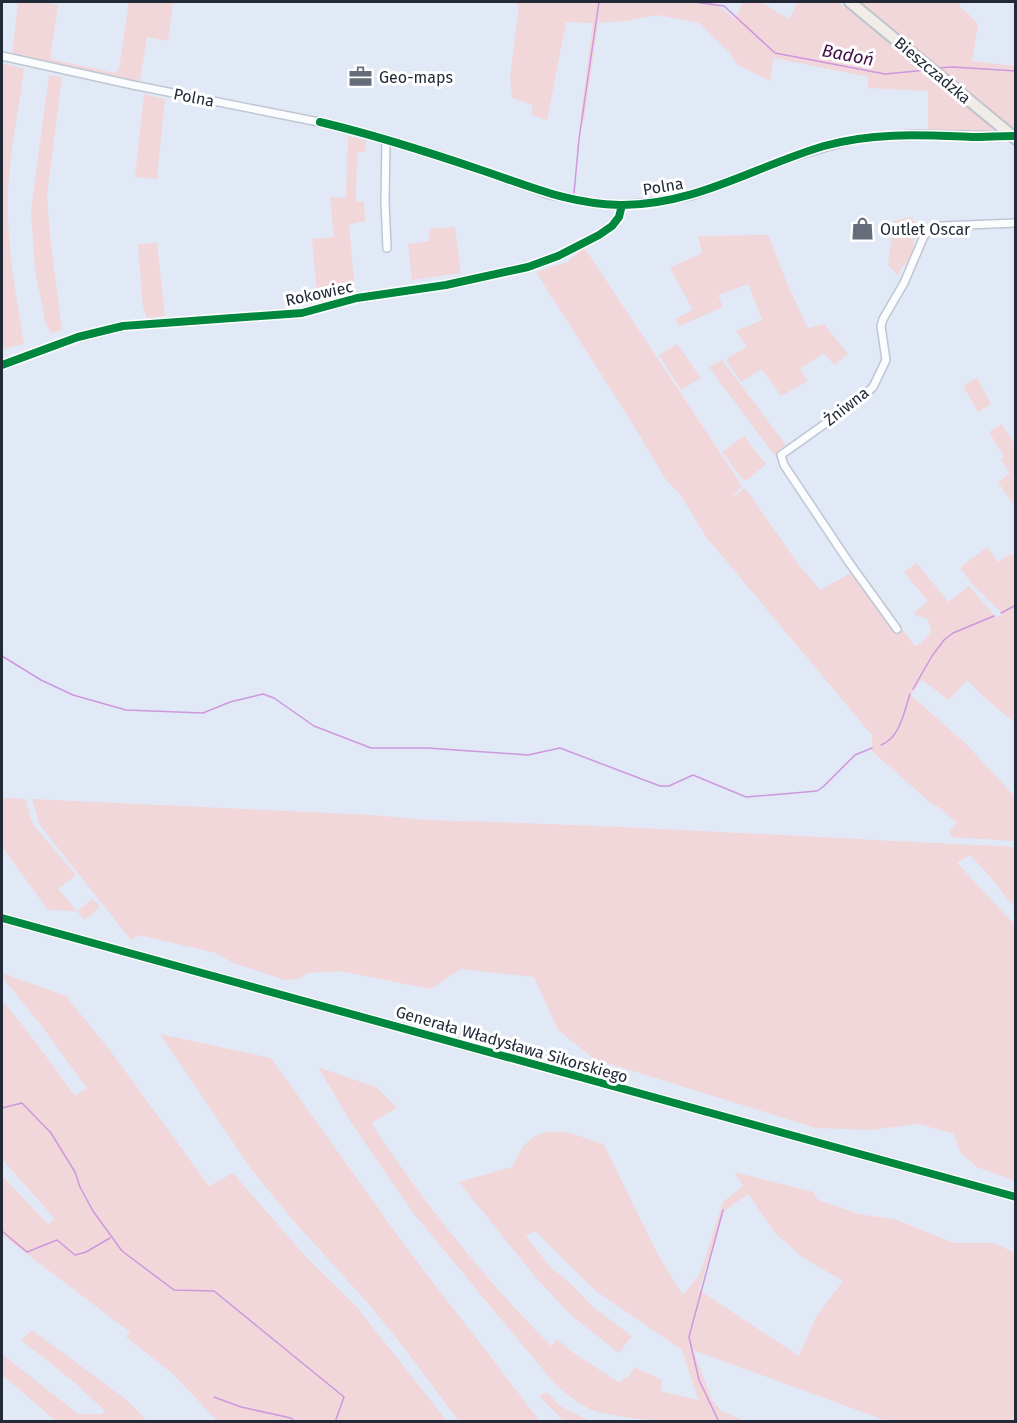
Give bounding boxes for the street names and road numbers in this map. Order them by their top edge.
street label: Bieszczadzka [891,33,975,108]
street label: Polna [172,84,216,111]
street label: Polna [641,174,685,199]
street label: Rokowiec [284,277,355,310]
street label: Żniwna [820,382,872,430]
street label: Generała Władysława Sikorskiego [394,1002,630,1087]

